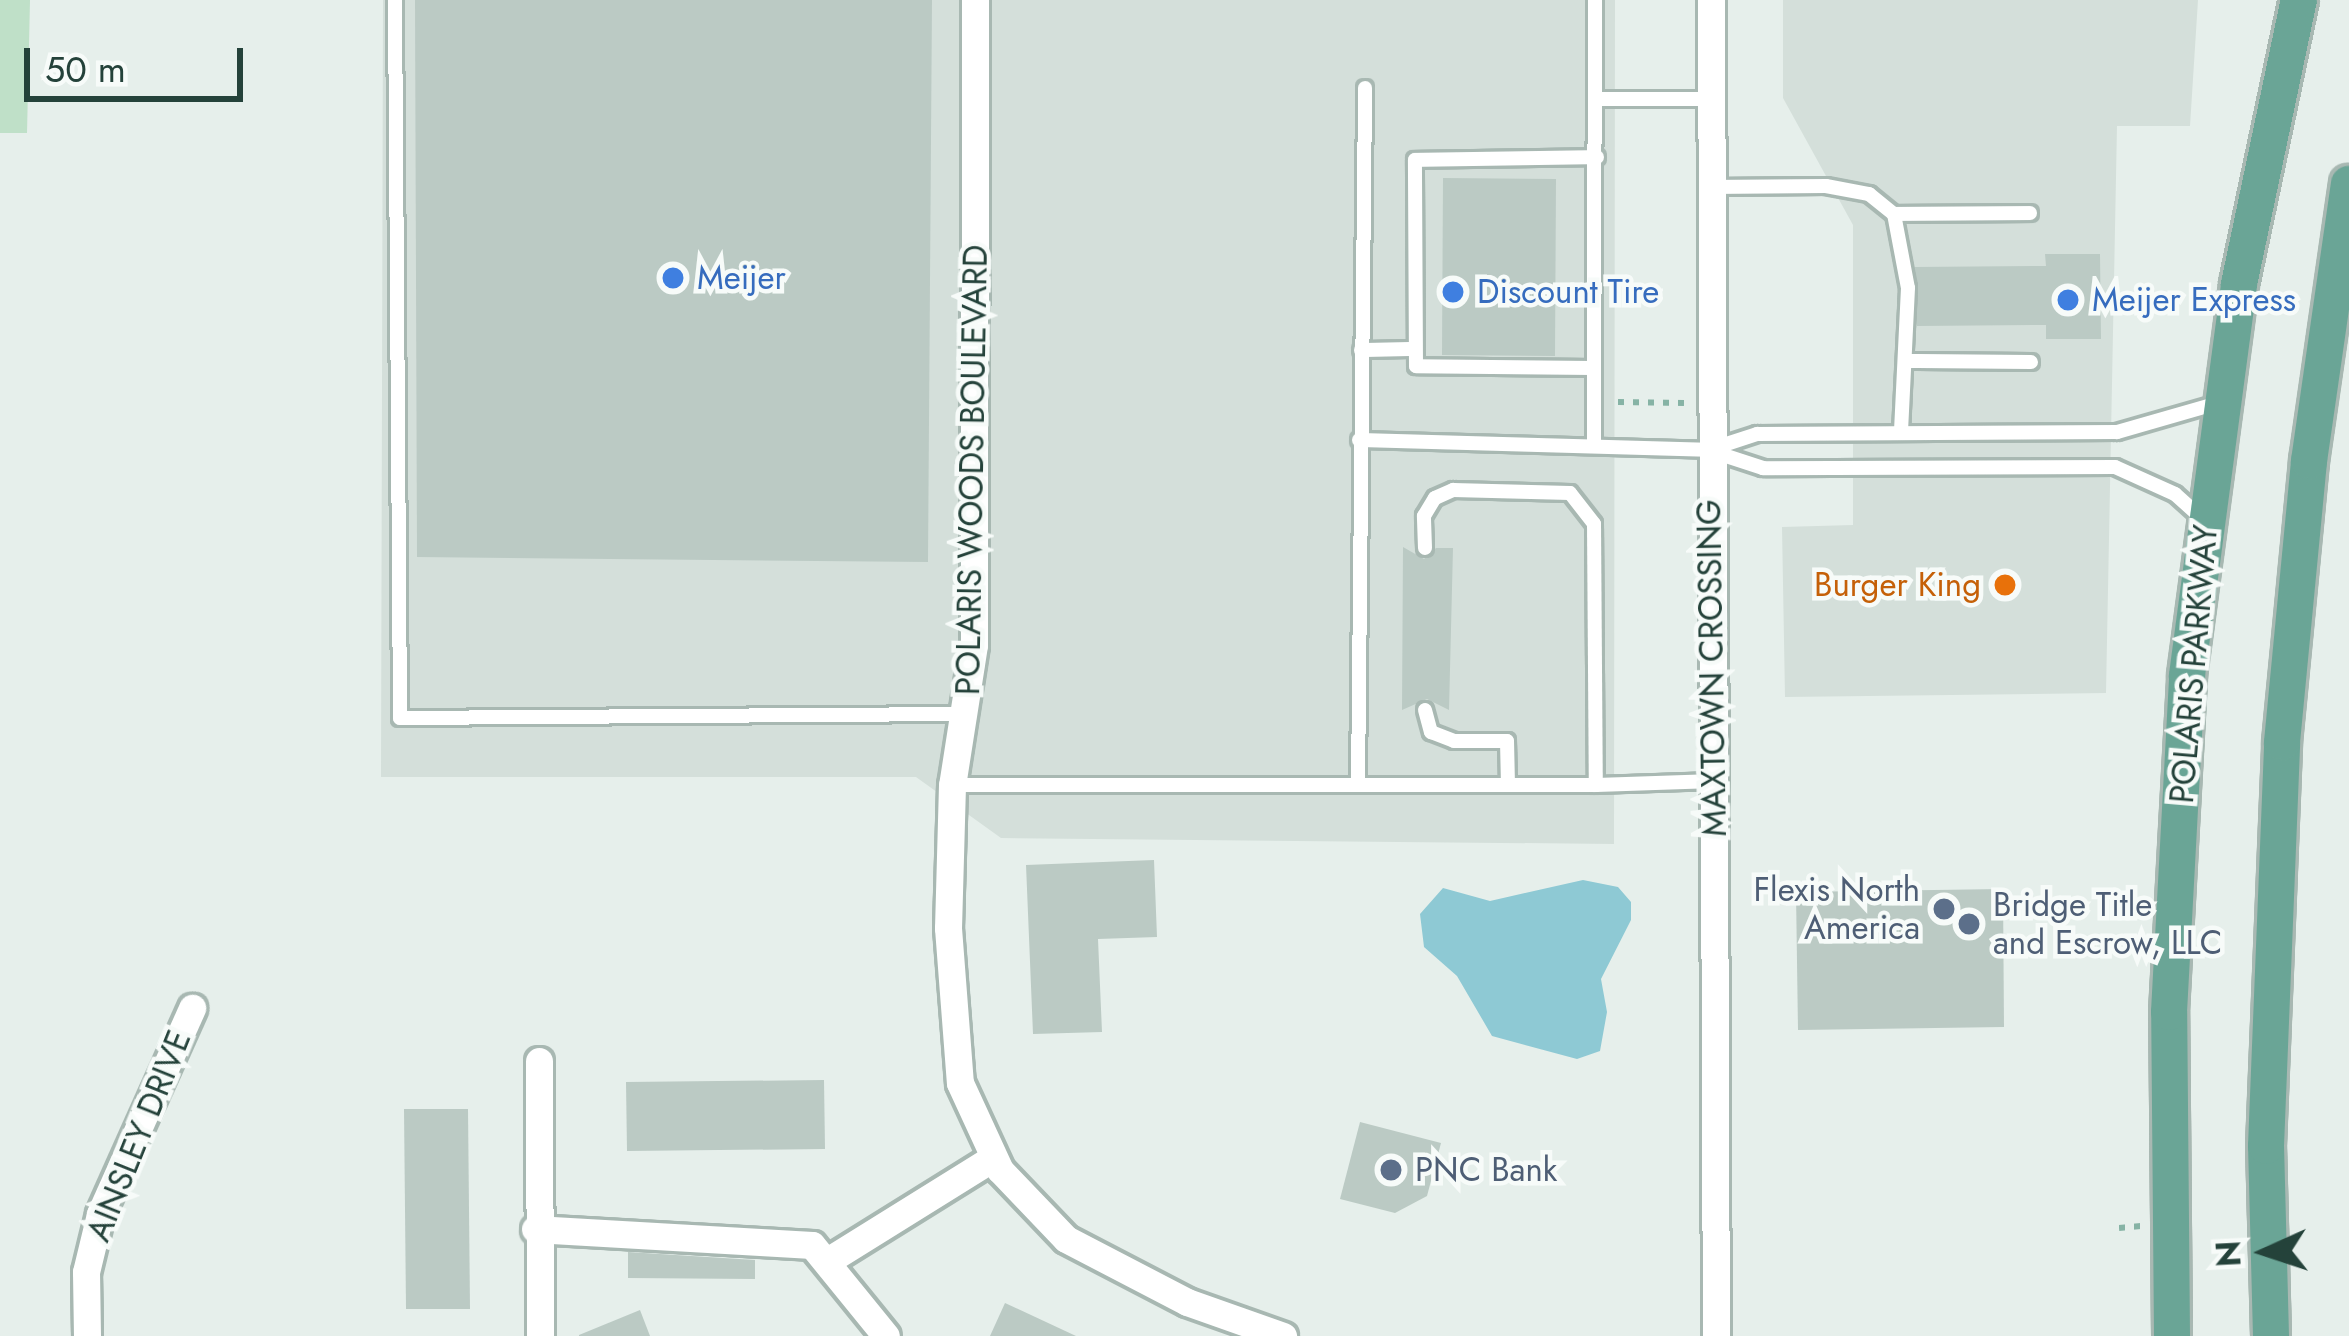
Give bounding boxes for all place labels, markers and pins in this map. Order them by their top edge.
place label: Meijer [697,258,786,298]
marker: Meijer [660,265,686,291]
place label: Discount Tire [1477,272,1659,312]
marker: Discount Tire [1440,279,1466,305]
place label: Meijer Express [2092,280,2296,320]
marker: Meijer Express [2055,287,2081,313]
place label: Burger King [1814,565,1981,605]
marker: Burger King [1992,572,2018,598]
place label: Flexis North America [1754,870,1920,948]
place label: Bridge Title and Escrow, LLC [1993,885,2222,963]
marker: Flexis North America [1931,896,1957,922]
marker: Bridge Title and Escrow, LLC [1956,911,1982,937]
place label: PNC Bank [1415,1150,1557,1190]
marker: PNC Bank [1378,1157,1404,1183]

